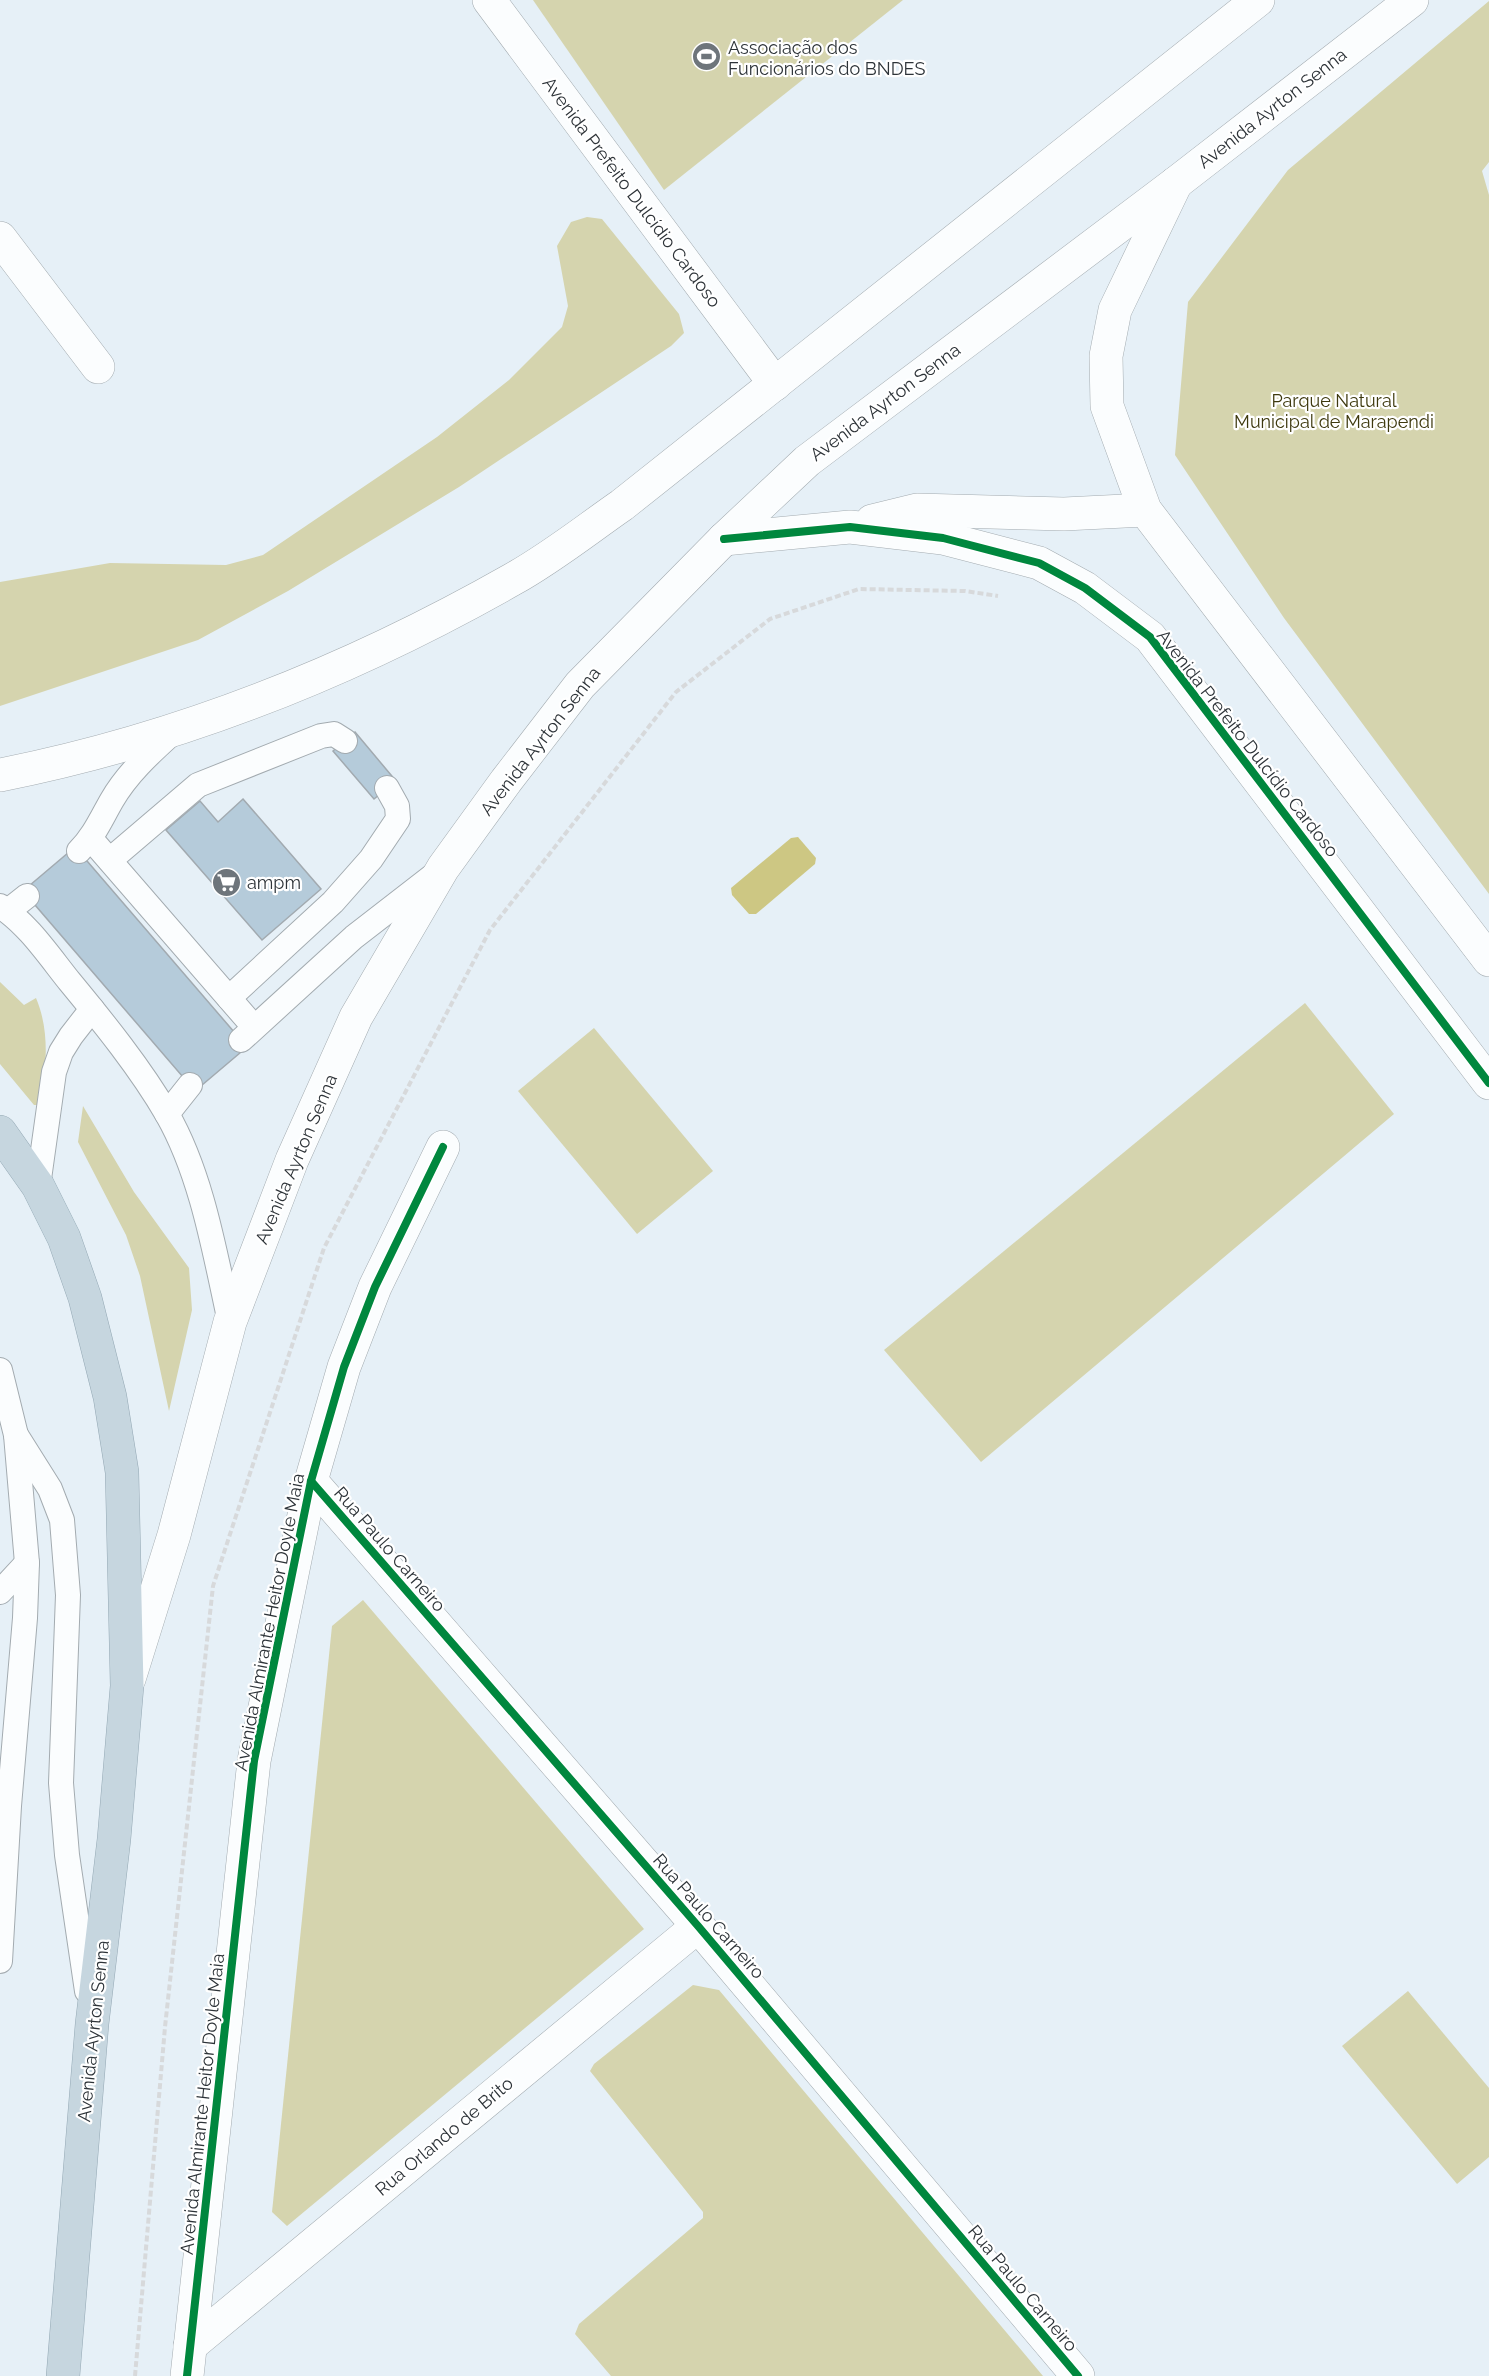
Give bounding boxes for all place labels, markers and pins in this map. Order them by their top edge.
place label: Associação dos Funcionários do BNDES [728,37,925,79]
sports icon: Associação dos Funcionários do BNDES [691,41,723,73]
supermarket icon: ampm [210,866,242,898]
place label: ampm [247,872,301,893]

